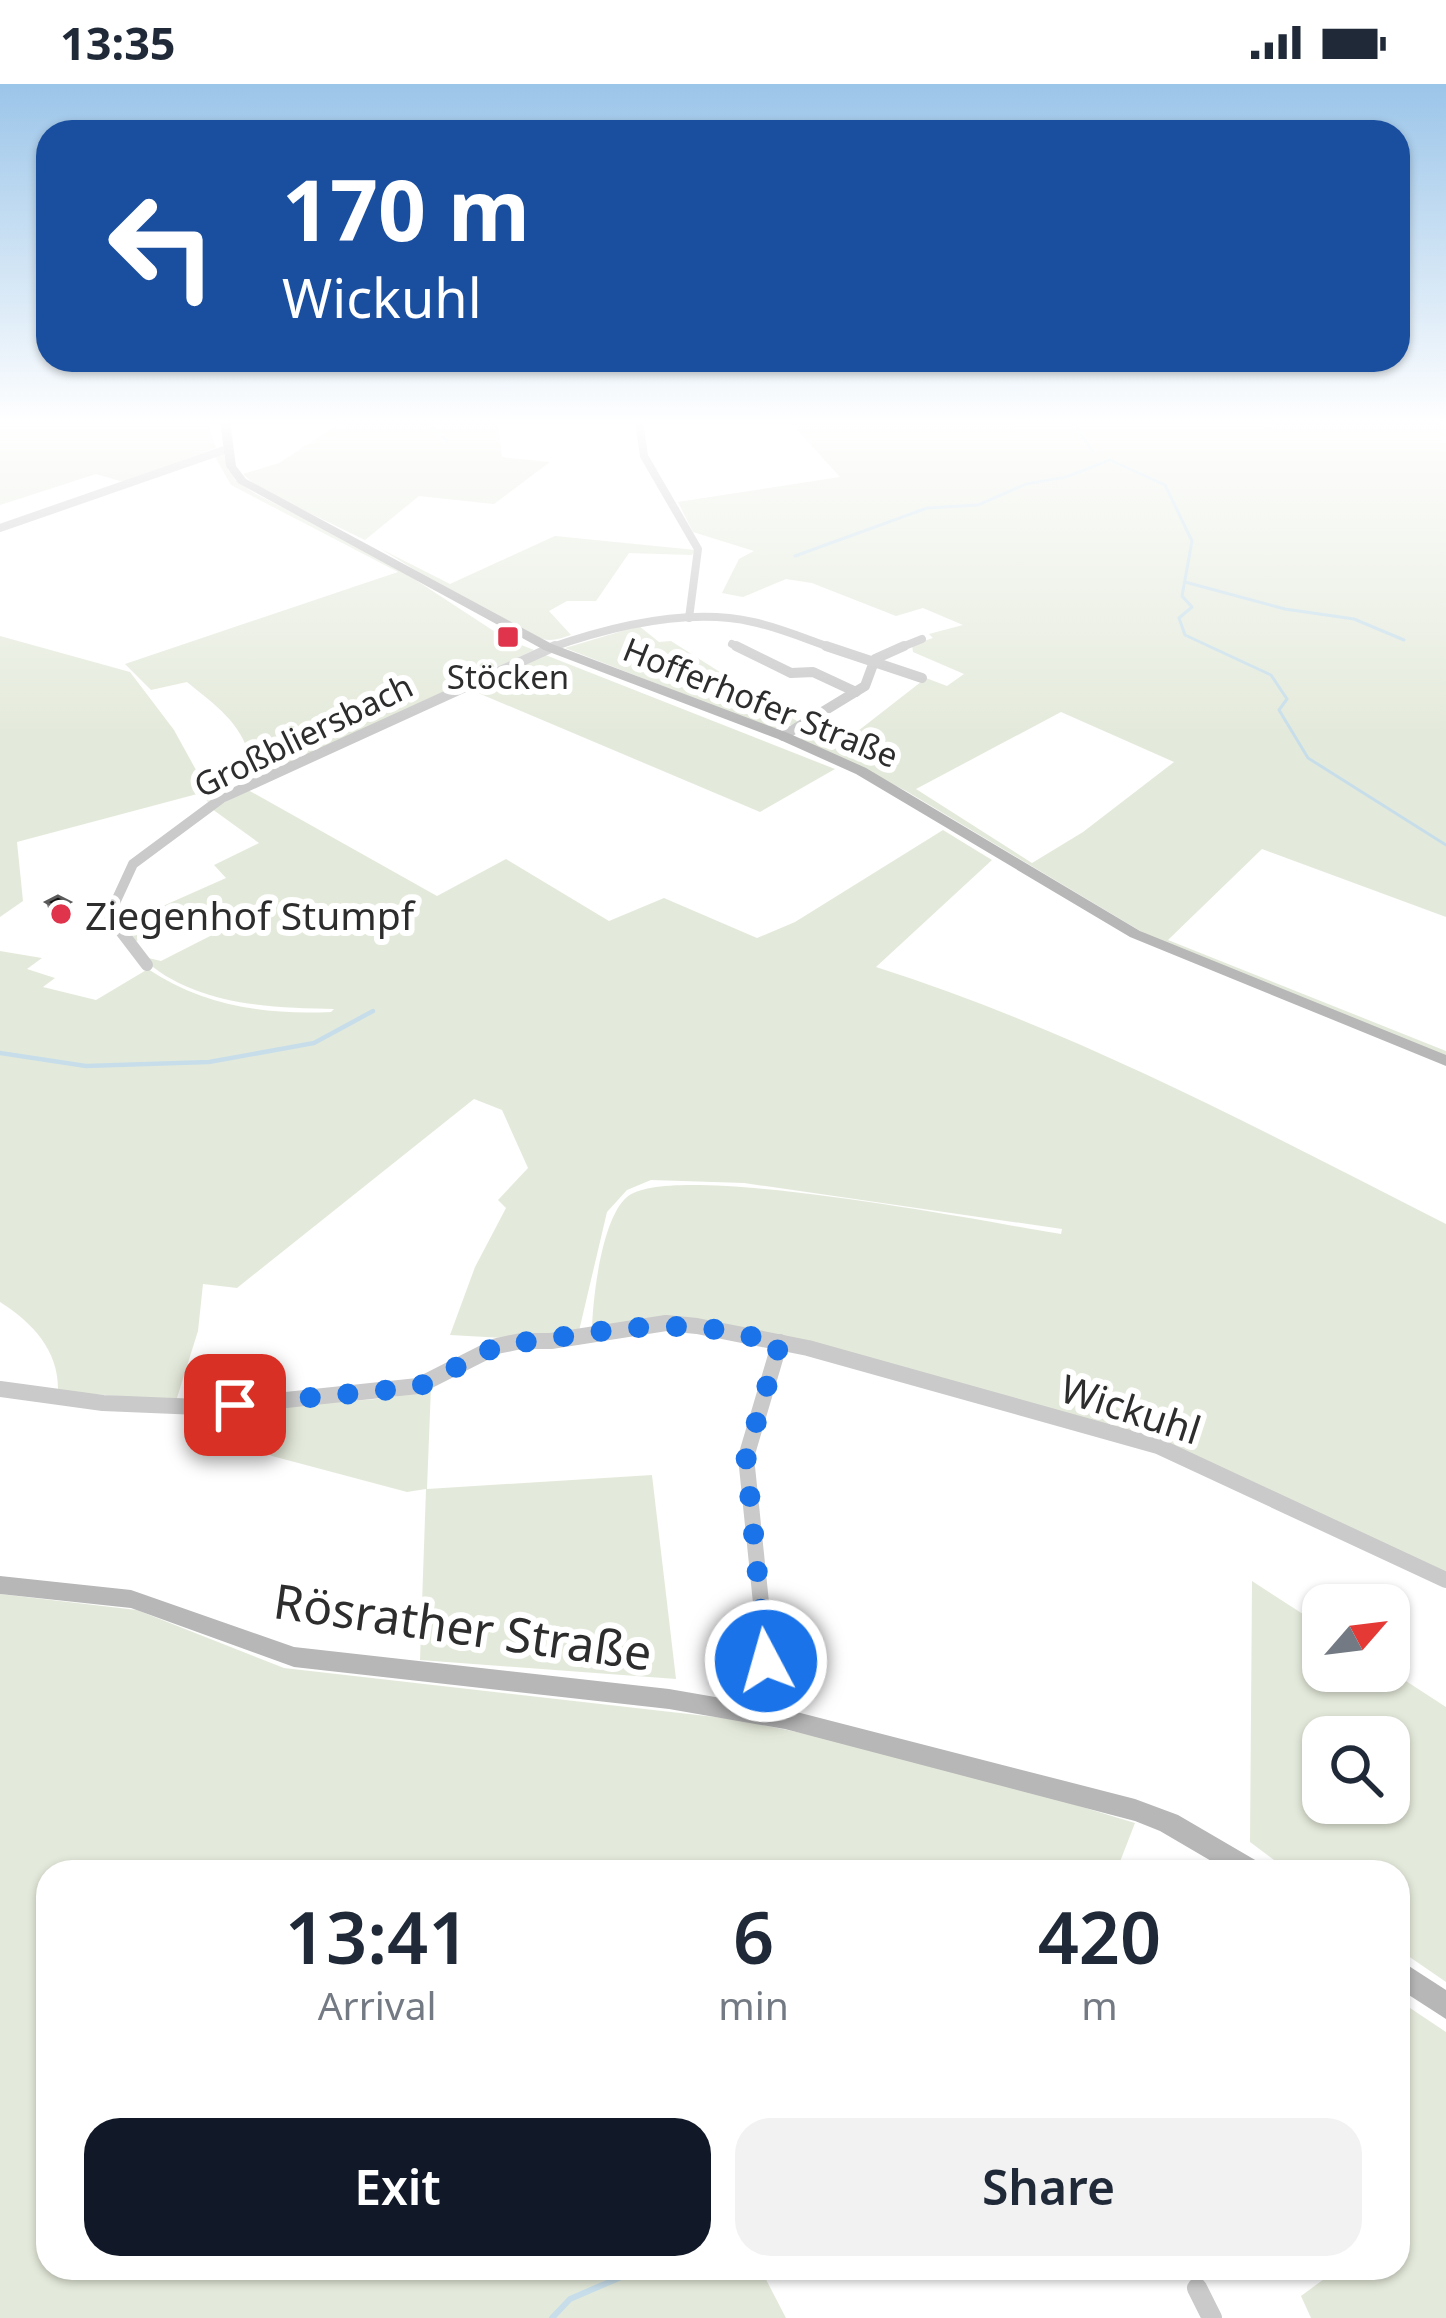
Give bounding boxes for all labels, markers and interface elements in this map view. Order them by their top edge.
text: 13:35 [60,12,176,73]
text: 170 m [282,151,530,266]
icon: left [84,168,240,324]
text: Wickuhl [282,260,482,334]
marker: Stöcken [495,624,521,650]
street label: Hofferhofer Straße [617,626,905,778]
place label: Stöcken [447,654,569,699]
street label: Großbliersbach [186,663,420,807]
place label: Ziegenhof Stumpf [85,888,417,941]
marker: Ziegenhof Stumpf [48,901,74,927]
pin [184,1354,286,1456]
street label: Wickuhl [1054,1361,1208,1455]
icon: arrive [202,1372,268,1438]
street label: Rösrather Straße [270,1567,656,1685]
north arrow [1302,1584,1410,1692]
map controls [1302,1584,1410,1824]
position arrow [703,1598,829,1724]
button: search [1302,1716,1410,1824]
text: 13:41 [285,1887,469,1985]
text: 6 [733,1887,774,1985]
text: 420 [1038,1887,1161,1985]
text: Arrival [318,1978,437,2031]
text: min [718,1978,789,2031]
text: m [1081,1978,1118,2031]
button: Exit [84,2118,711,2256]
button: Share [735,2118,1362,2256]

